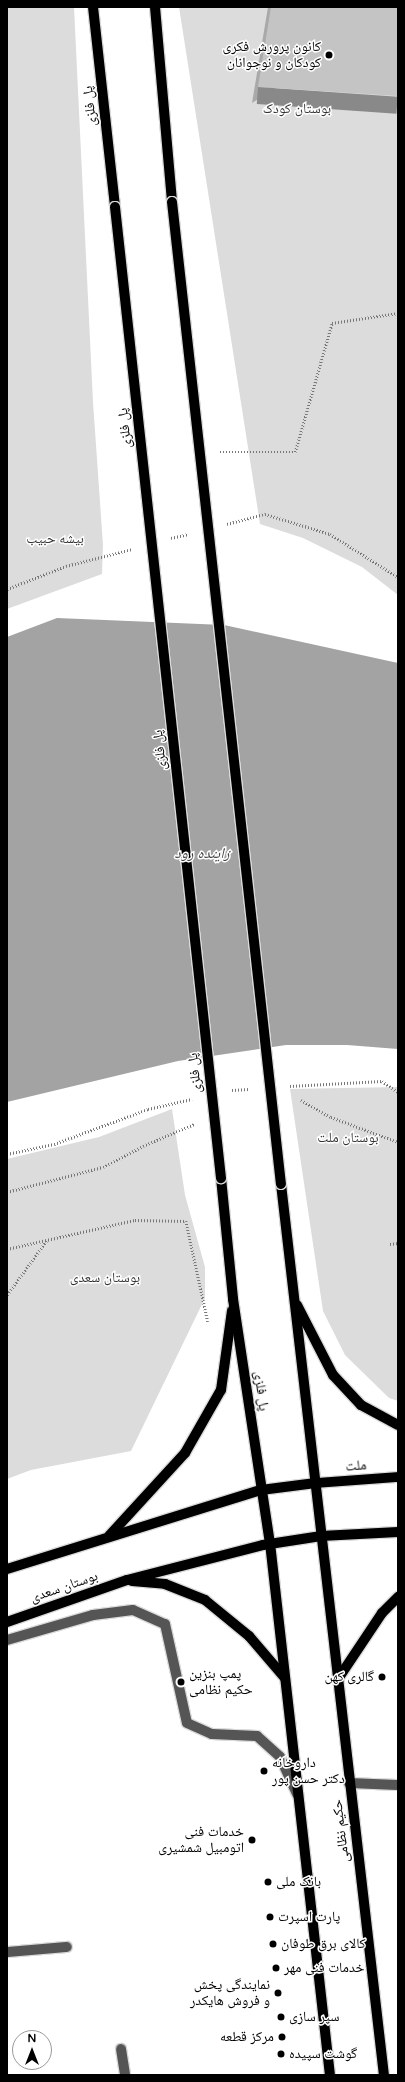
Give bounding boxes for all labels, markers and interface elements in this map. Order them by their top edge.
place label: کانون پرورش فکری کودکان و نوجوانان [223,39,321,72]
marker: کانون پرورش فکری کودکان و نوجوانان [324,50,334,60]
street label: پل فلزی [80,85,100,127]
park label: بوستان کودک [263,101,331,117]
street label: پل فلزی [115,407,135,449]
park label: بیشه حبیب [26,531,84,547]
street label: پل فلزی [150,729,170,771]
water label: زاینده رود [174,845,230,863]
street label: پل فلزی [185,1052,205,1094]
park label: بوستان ملت [317,1130,379,1146]
park label: بوستان سعدی [70,1270,140,1286]
street label: پل فلزی [250,1370,272,1412]
street label: ملت [345,1457,367,1475]
street label: بوستان سعدی [28,1568,100,1606]
place label: پمپ بنزین حکیم نظامی [189,1666,253,1698]
place label: گالری کهن [324,1669,374,1685]
marker: گالری کهن [377,1672,387,1682]
marker: پمپ بنزین حکیم نظامی [176,1677,186,1687]
place label: داروخانه دکتر حسن پور [272,1755,345,1788]
marker: داروخانه دکتر حسن پور [259,1766,269,1776]
street label: حکیم نظامی [329,1798,353,1864]
place label: خدمات فنی اتومبیل شمشیری [158,1824,244,1856]
marker: خدمات فنی اتومبیل شمشیری [247,1835,257,1845]
place label: بانک ملی [276,1874,321,1890]
marker: بانک ملی [263,1877,273,1887]
place label: پارت اسپرت [278,1909,340,1925]
marker: پارت اسپرت [265,1912,275,1922]
place label: کالای برق طوفان [281,1936,366,1952]
marker: کالای برق طوفان [268,1939,278,1949]
place label: خدمات فنی مهر [284,1960,365,1976]
marker: خدمات فنی مهر [271,1963,281,1973]
place label: نمایندگی پخش و فروش هایکدر [190,1977,270,2010]
marker: نمایندگی پخش و فروش هایکدر [273,1988,283,1998]
place label: سپر سازی [289,2009,339,2025]
marker: سپر سازی [276,2012,286,2022]
place label: مرکز قطعه [220,2029,274,2045]
north arrow [12,2030,52,2070]
text: N [28,2032,36,2045]
marker: مرکز قطعه [277,2032,287,2042]
place label: گوشت سپیده [289,2046,357,2062]
marker: گوشت سپیده [276,2049,286,2059]

